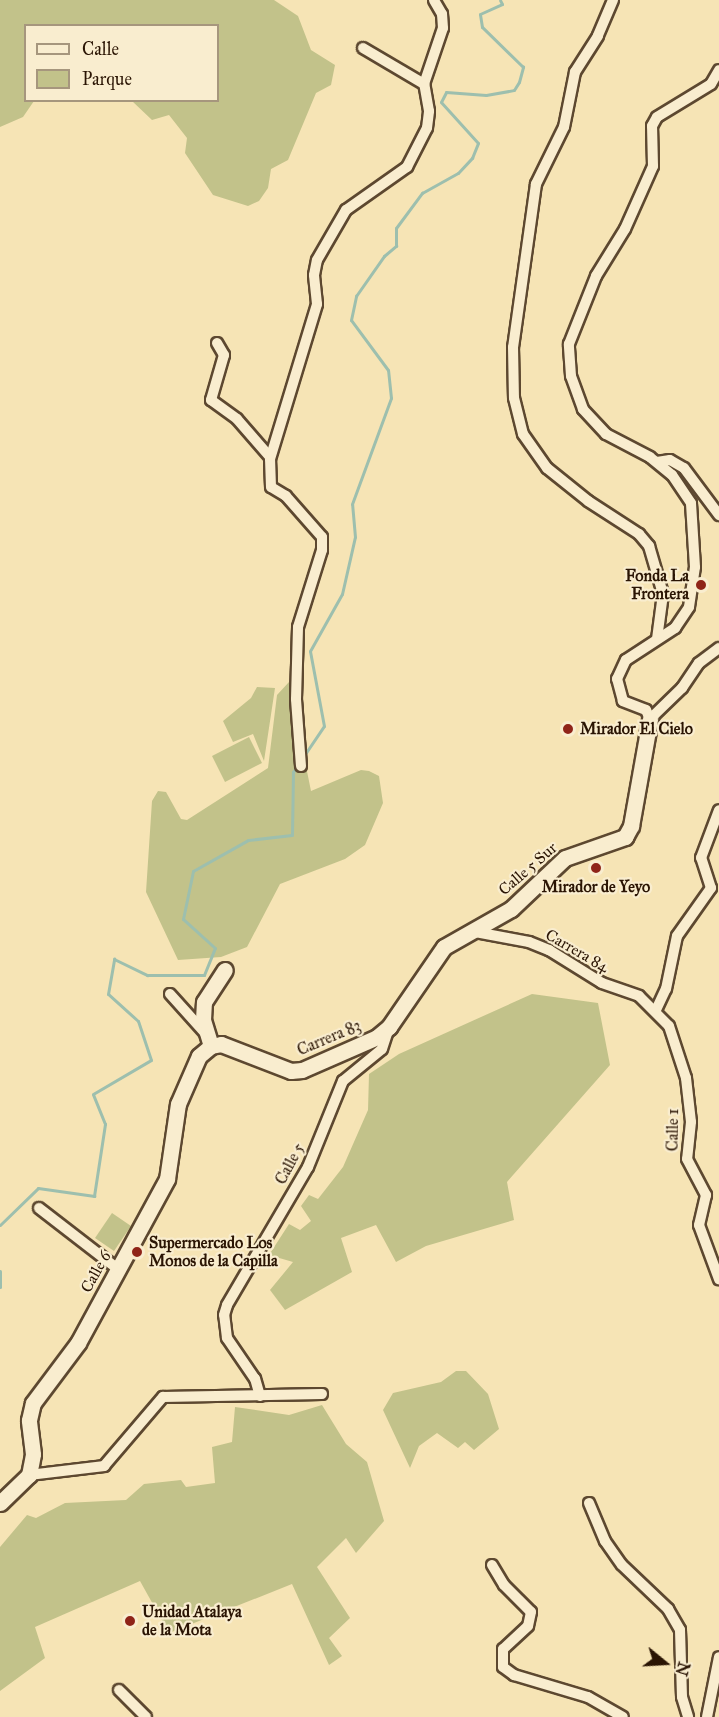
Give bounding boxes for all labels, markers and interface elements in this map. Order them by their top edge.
legend [24,24,219,102]
text: Calle [82,38,119,60]
text: Parque [82,68,132,90]
place label: Fonda La Frontera [625,566,689,604]
marker: Fonda La Frontera [694,578,708,592]
place label: Mirador El Cielo [580,719,693,739]
marker: Mirador El Cielo [561,722,575,736]
street label: Calle 5 Sur [495,838,561,900]
marker: Mirador de Yeyo [589,861,603,875]
place label: Mirador de Yeyo [542,877,650,897]
street label: Carrera 84 [542,925,612,977]
street label: Carrera 83 [294,1016,364,1060]
street label: Calle 1 [663,1108,683,1152]
street label: Calle 5 [271,1140,309,1188]
place label: Supermercado Los Monos de la Capilla [149,1233,278,1271]
marker: Supermercado Los Monos de la Capilla [130,1245,144,1259]
street label: Calle 6 [77,1248,115,1296]
place label: Unidad Atalaya de la Mota [142,1602,242,1640]
marker: Unidad Atalaya de la Mota [123,1614,137,1628]
north arrow [635,1633,695,1693]
text: N [671,1659,694,1678]

